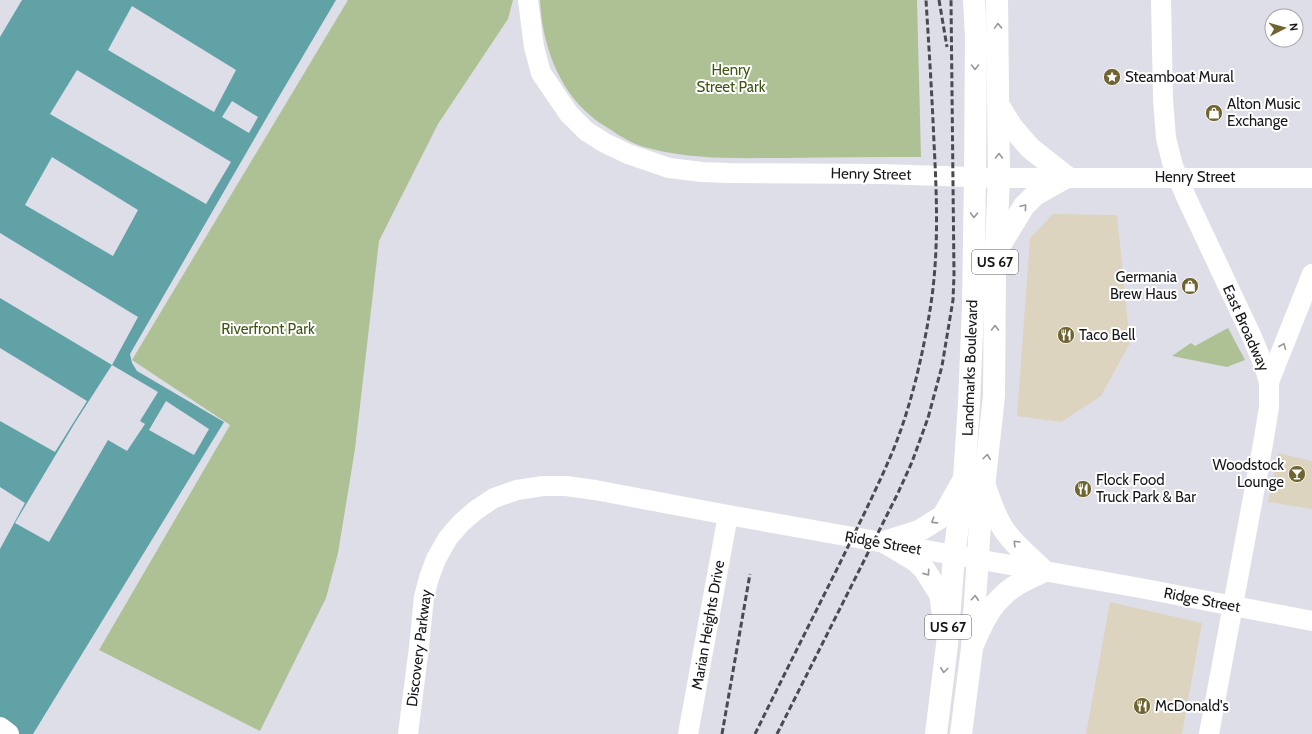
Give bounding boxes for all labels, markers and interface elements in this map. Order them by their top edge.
north arrow [1264,8,1304,48]
text: N [1287,22,1301,32]
one-way arrow [994,23,1002,29]
park label: Henry Street Park [697,61,766,96]
one-way arrow [971,64,979,70]
place icon: Steamboat Mural [1102,67,1122,87]
place label: Steamboat Mural [1125,68,1234,86]
place label: Alton Music Exchange [1227,95,1301,130]
shop icon: Alton Music Exchange [1204,103,1224,123]
one-way arrow [995,153,1003,159]
street label: Henry Street [831,164,911,184]
street label: Henry Street [1155,168,1235,186]
one-way arrow [1019,205,1026,212]
one-way arrow [970,212,978,218]
road number: US 67 [972,250,1018,274]
place label: Germania Brew Haus [1110,268,1178,303]
shop icon: Germania Brew Haus [1180,276,1200,296]
street label: East Broadway [1219,282,1273,374]
street label: Landmarks Boulevard [959,300,981,436]
park label: Riverfront Park [221,320,315,338]
one-way arrow [991,325,999,331]
restaurant icon: Taco Bell [1056,325,1076,345]
place label: Taco Bell [1079,326,1136,344]
one-way arrow [1279,343,1287,350]
one-way arrow [982,454,991,460]
place label: Woodstock Lounge [1213,456,1284,491]
bar icon: Woodstock Lounge [1287,464,1307,484]
place label: Flock Food Truck Park & Bar [1096,471,1196,506]
restaurant icon: Flock Food Truck Park & Bar [1073,479,1093,499]
one-way arrow [931,517,938,524]
street label: Ridge Street [843,527,923,559]
one-way arrow [1013,541,1021,548]
street label: Marian Heights Drive [688,559,728,691]
one-way arrow [922,569,930,576]
street label: Ridge Street [1162,584,1242,616]
street label: Discovery Parkway [403,588,435,708]
one-way arrow [971,595,980,601]
road number: US 67 [925,615,971,639]
one-way arrow [940,667,949,673]
restaurant icon: McDonald's [1132,696,1152,716]
place label: McDonald's [1155,697,1229,715]

